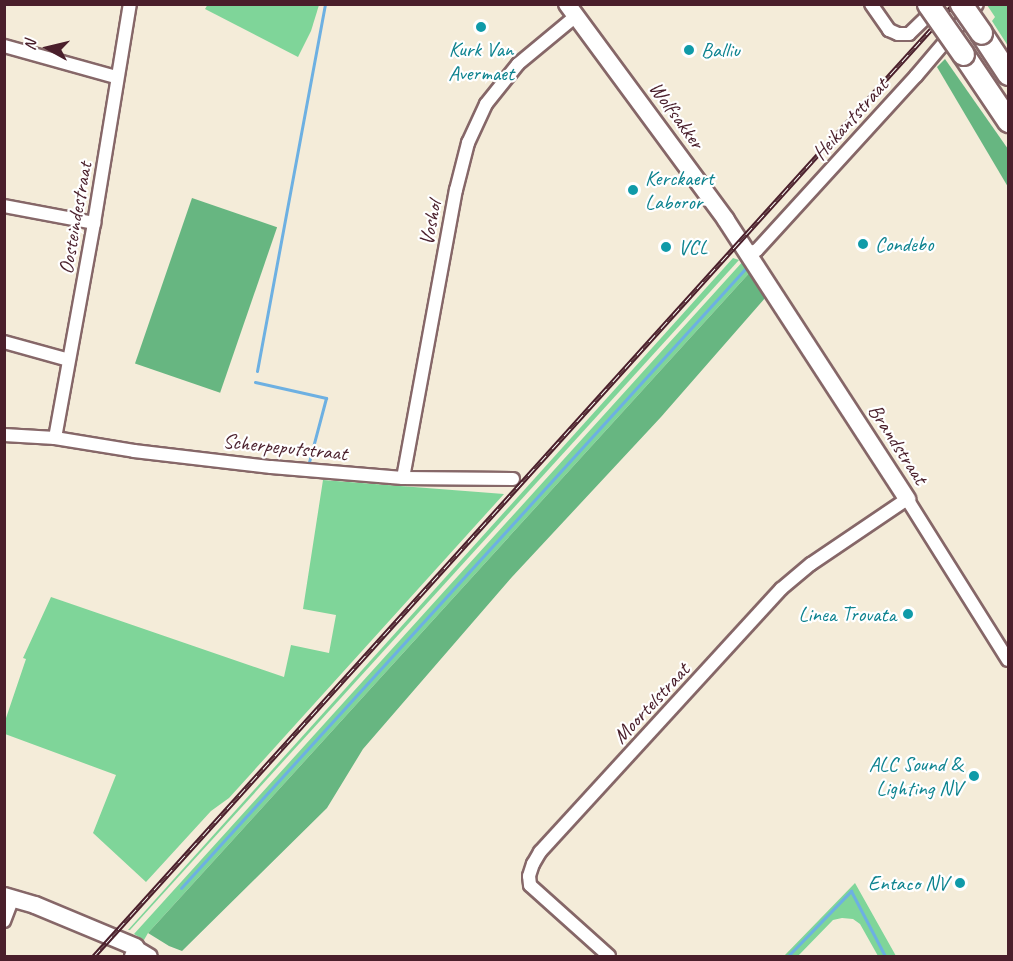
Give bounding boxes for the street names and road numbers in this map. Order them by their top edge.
street label: Heikantstraat [807,73,893,165]
street label: Wolfsakker [644,76,710,154]
street label: Oosteindestraat [53,160,97,276]
street label: Voshol [413,199,447,247]
street label: Brandstraat [863,399,933,489]
street label: Scherpeputstraat [222,428,348,466]
street label: Moortelstraat [607,657,695,749]

